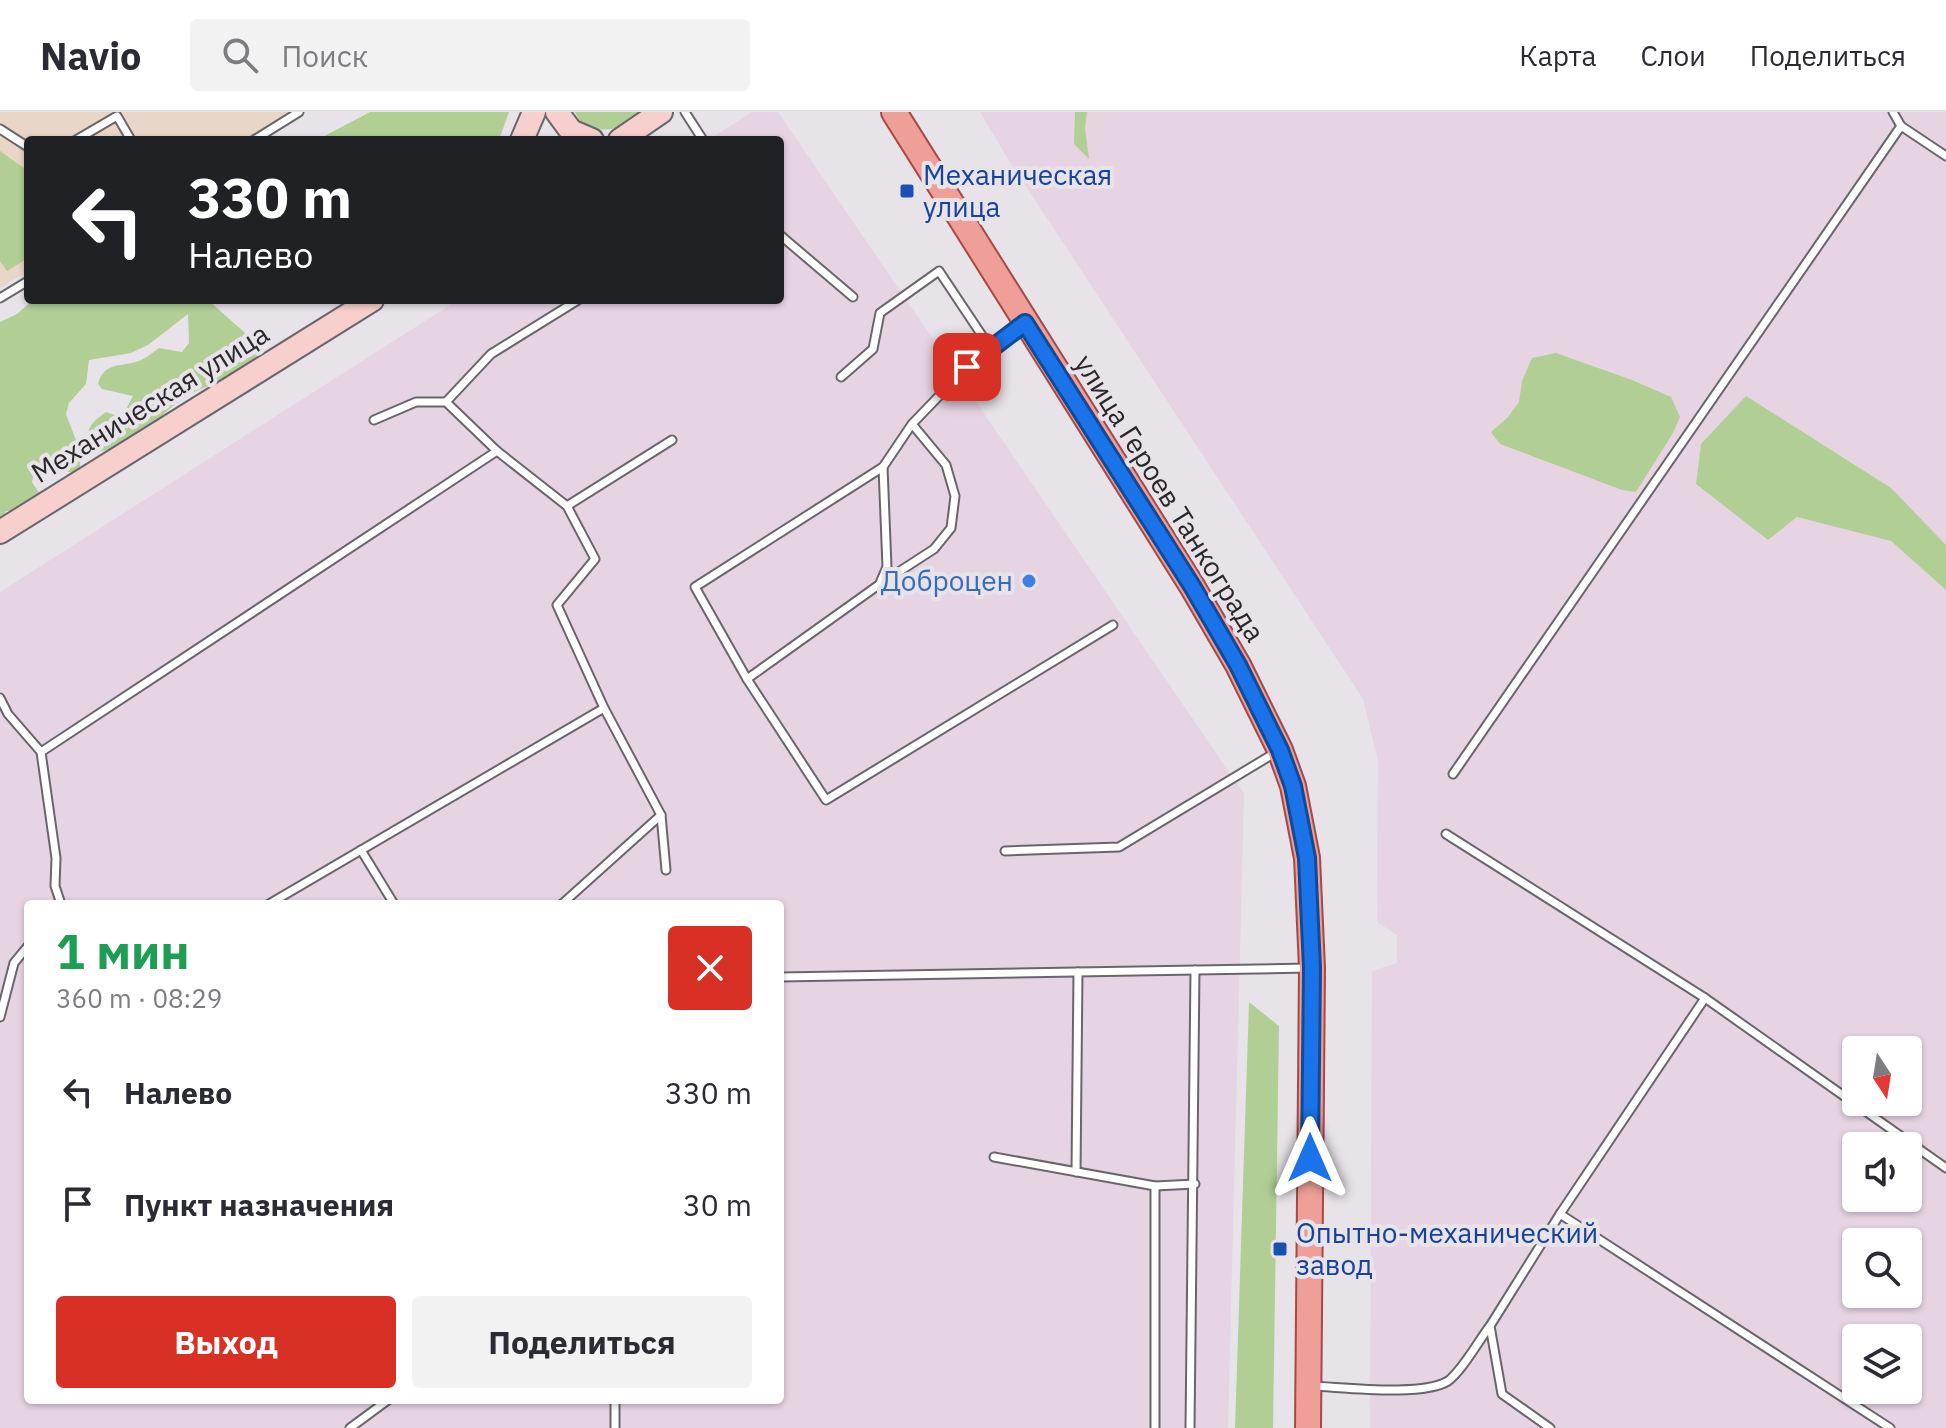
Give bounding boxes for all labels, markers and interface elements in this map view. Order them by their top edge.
search box [190,19,750,91]
text: Navio [40,31,142,80]
icon: search [218,33,262,77]
text: Поиск [282,36,368,75]
text: Карта [1519,37,1596,74]
text: Слои [1640,37,1706,74]
text: Поделиться [1750,37,1906,74]
place label: Механическая улица [923,156,1112,225]
text: 330 m [188,161,352,233]
icon: left [56,168,160,272]
marker: Механическая улица [898,182,916,200]
text: Налево [188,231,313,278]
street label: Механическая улица [24,314,276,491]
pin [933,333,1001,401]
icon: arrive [945,345,989,389]
street label: улица Героев Танкограда [1067,347,1274,648]
place label: Доброцен [881,562,1013,599]
marker: Доброцен [1020,572,1038,590]
text: 1 мин [56,920,190,982]
button: close [668,926,752,1010]
text: 360 m · 08:29 [56,981,222,1015]
north arrow [1842,1036,1922,1116]
map controls [1842,1036,1922,1404]
icon: left [56,1070,100,1114]
text: Налево [124,1073,232,1112]
text: 330 m [665,1073,752,1112]
position arrow [1268,1116,1352,1200]
button: sound [1842,1132,1922,1212]
icon: arrive [56,1182,100,1226]
text: Пункт назначения [124,1185,394,1224]
text: 30 m [683,1185,752,1224]
place label: Опытно-механический завод [1296,1214,1598,1283]
button: search [1842,1228,1922,1308]
marker: Опытно-механический завод [1271,1240,1289,1258]
button: Выход [56,1296,396,1388]
button: Поделиться [412,1296,752,1388]
button: layers [1842,1324,1922,1404]

